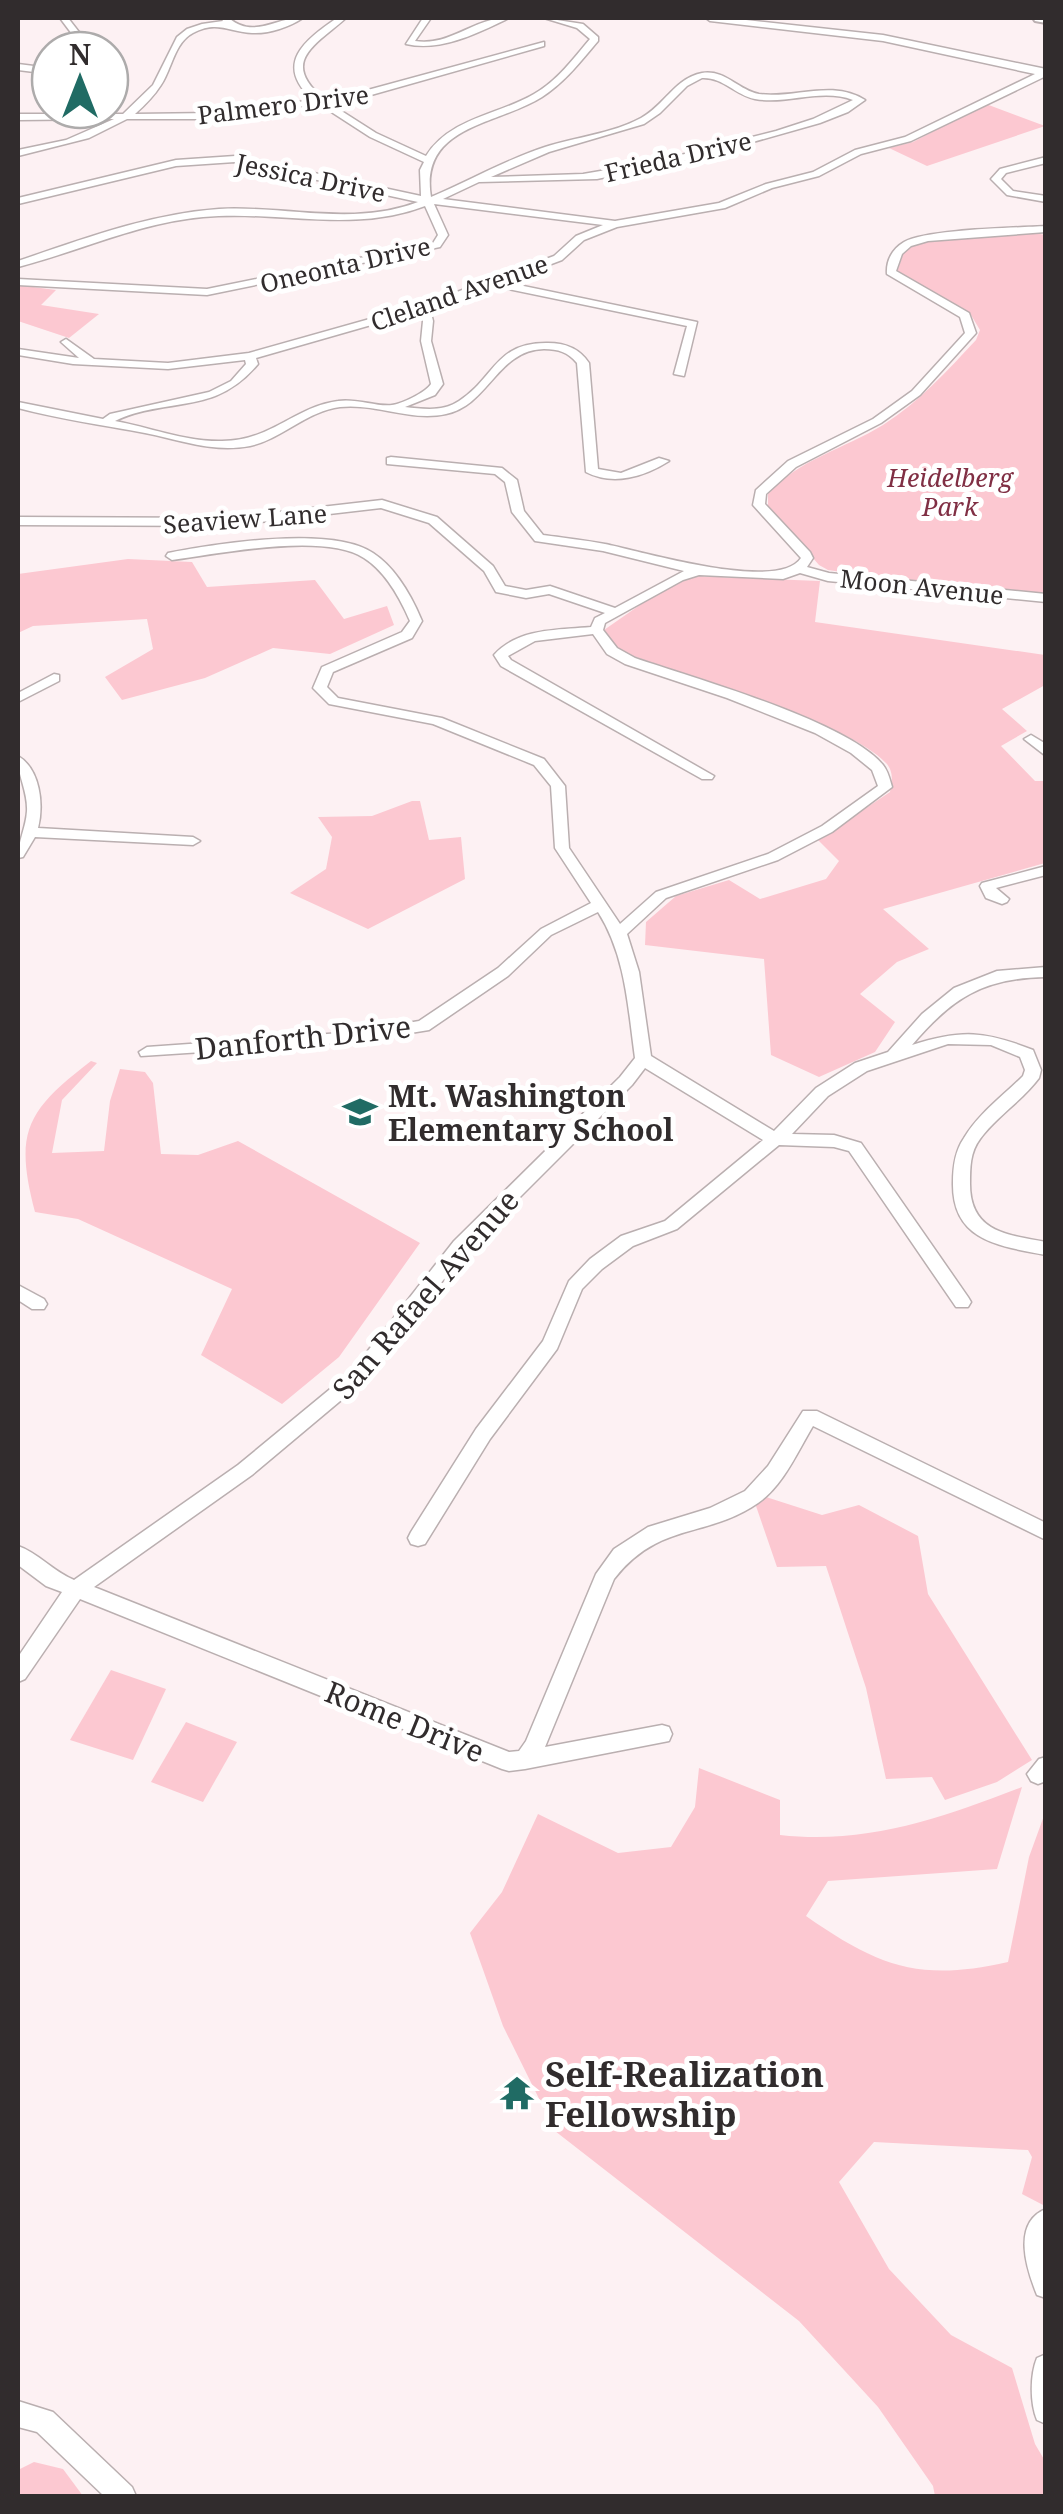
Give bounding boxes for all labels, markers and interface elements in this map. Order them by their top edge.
north arrow [30,30,130,130]
text: N [69,35,91,73]
street label: Palmero Drive [195,77,371,131]
street label: Frieda Drive [601,123,755,189]
street label: Jessica Drive [232,144,389,209]
street label: Oneonta Drive [257,228,433,300]
street label: Cleland Avenue [366,246,552,338]
park label: Heidelberg Park [886,460,1014,523]
street label: Seaview Lane [162,495,328,541]
street label: Moon Avenue [839,561,1005,611]
street label: Danforth Drive [193,1005,413,1069]
place label: Mt. Washington Elementary School [388,1075,674,1150]
school or university icon: Mt. Washington Elementary School [341,1093,379,1131]
street label: San Rafael Avenue [323,1180,527,1408]
street label: Rome Drive [319,1670,491,1772]
place label: Self-Realization Fellowship [545,2050,824,2137]
temple icon: Self-Realization Fellowship [498,2074,536,2112]

